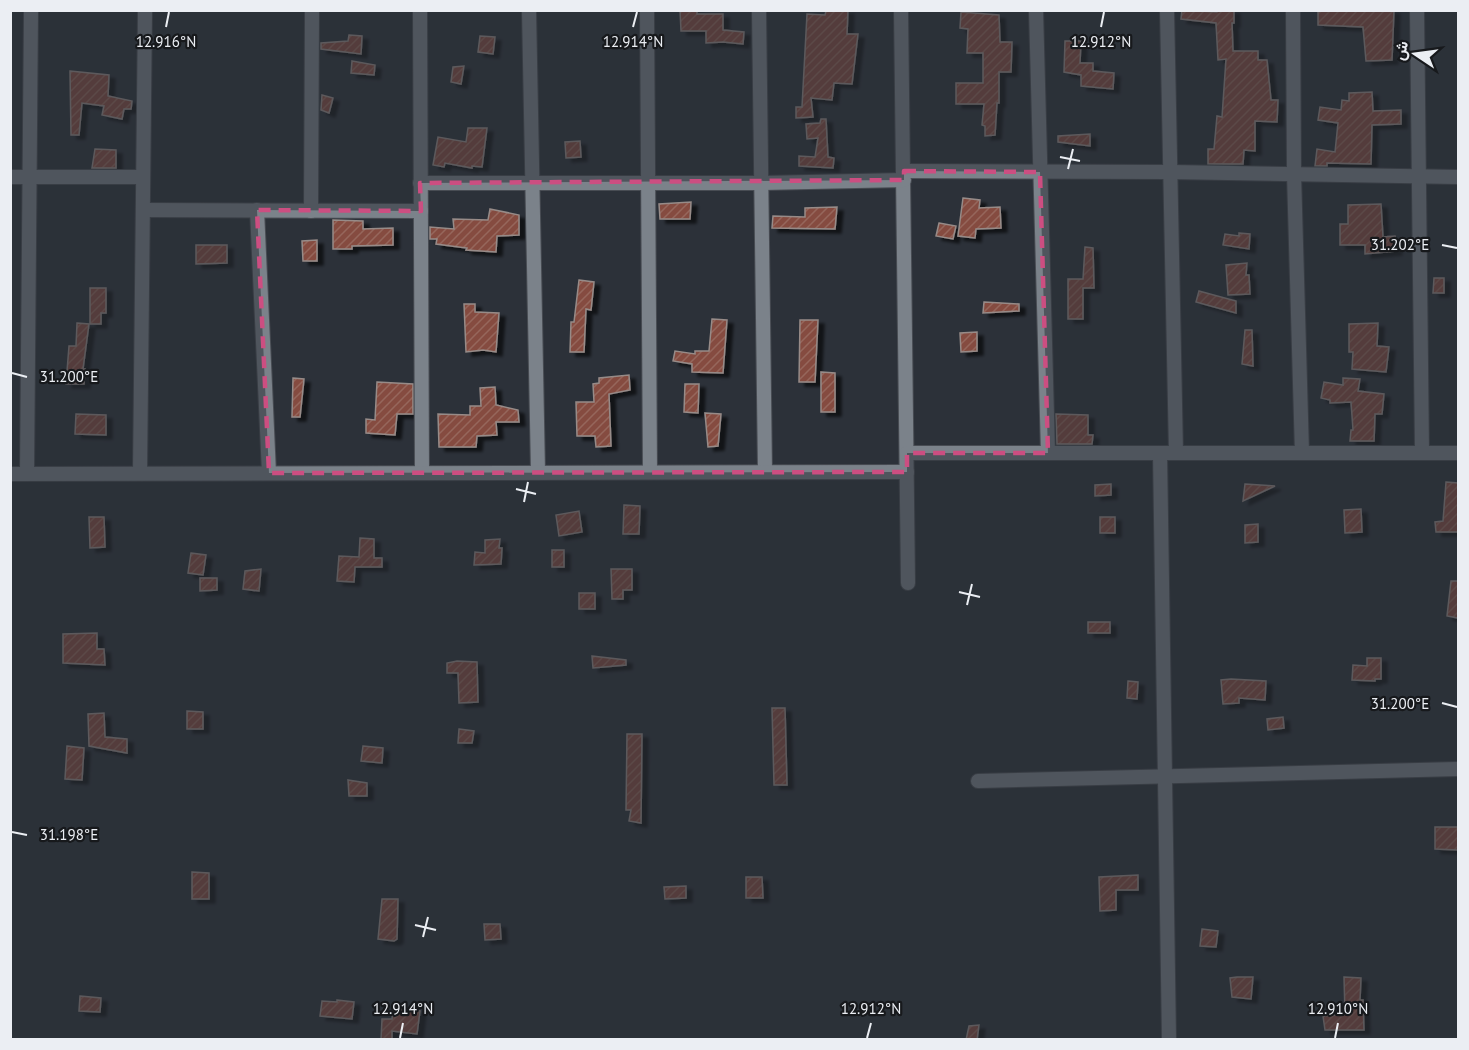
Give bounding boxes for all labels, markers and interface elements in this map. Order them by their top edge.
north arrow [1385,24,1445,84]
text: 12.916°N [136,32,196,51]
text: 12.914°N [603,32,663,51]
text: 12.912°N [1071,32,1131,51]
text: ش [1388,39,1412,62]
text: 31.202°E [1371,235,1429,254]
text: 31.200°E [40,367,98,386]
text: 31.200°E [1371,694,1429,713]
text: 31.198°E [40,825,98,844]
text: 12.914°N [373,999,433,1018]
text: 12.912°N [841,999,901,1018]
text: 12.910°N [1308,999,1368,1018]

